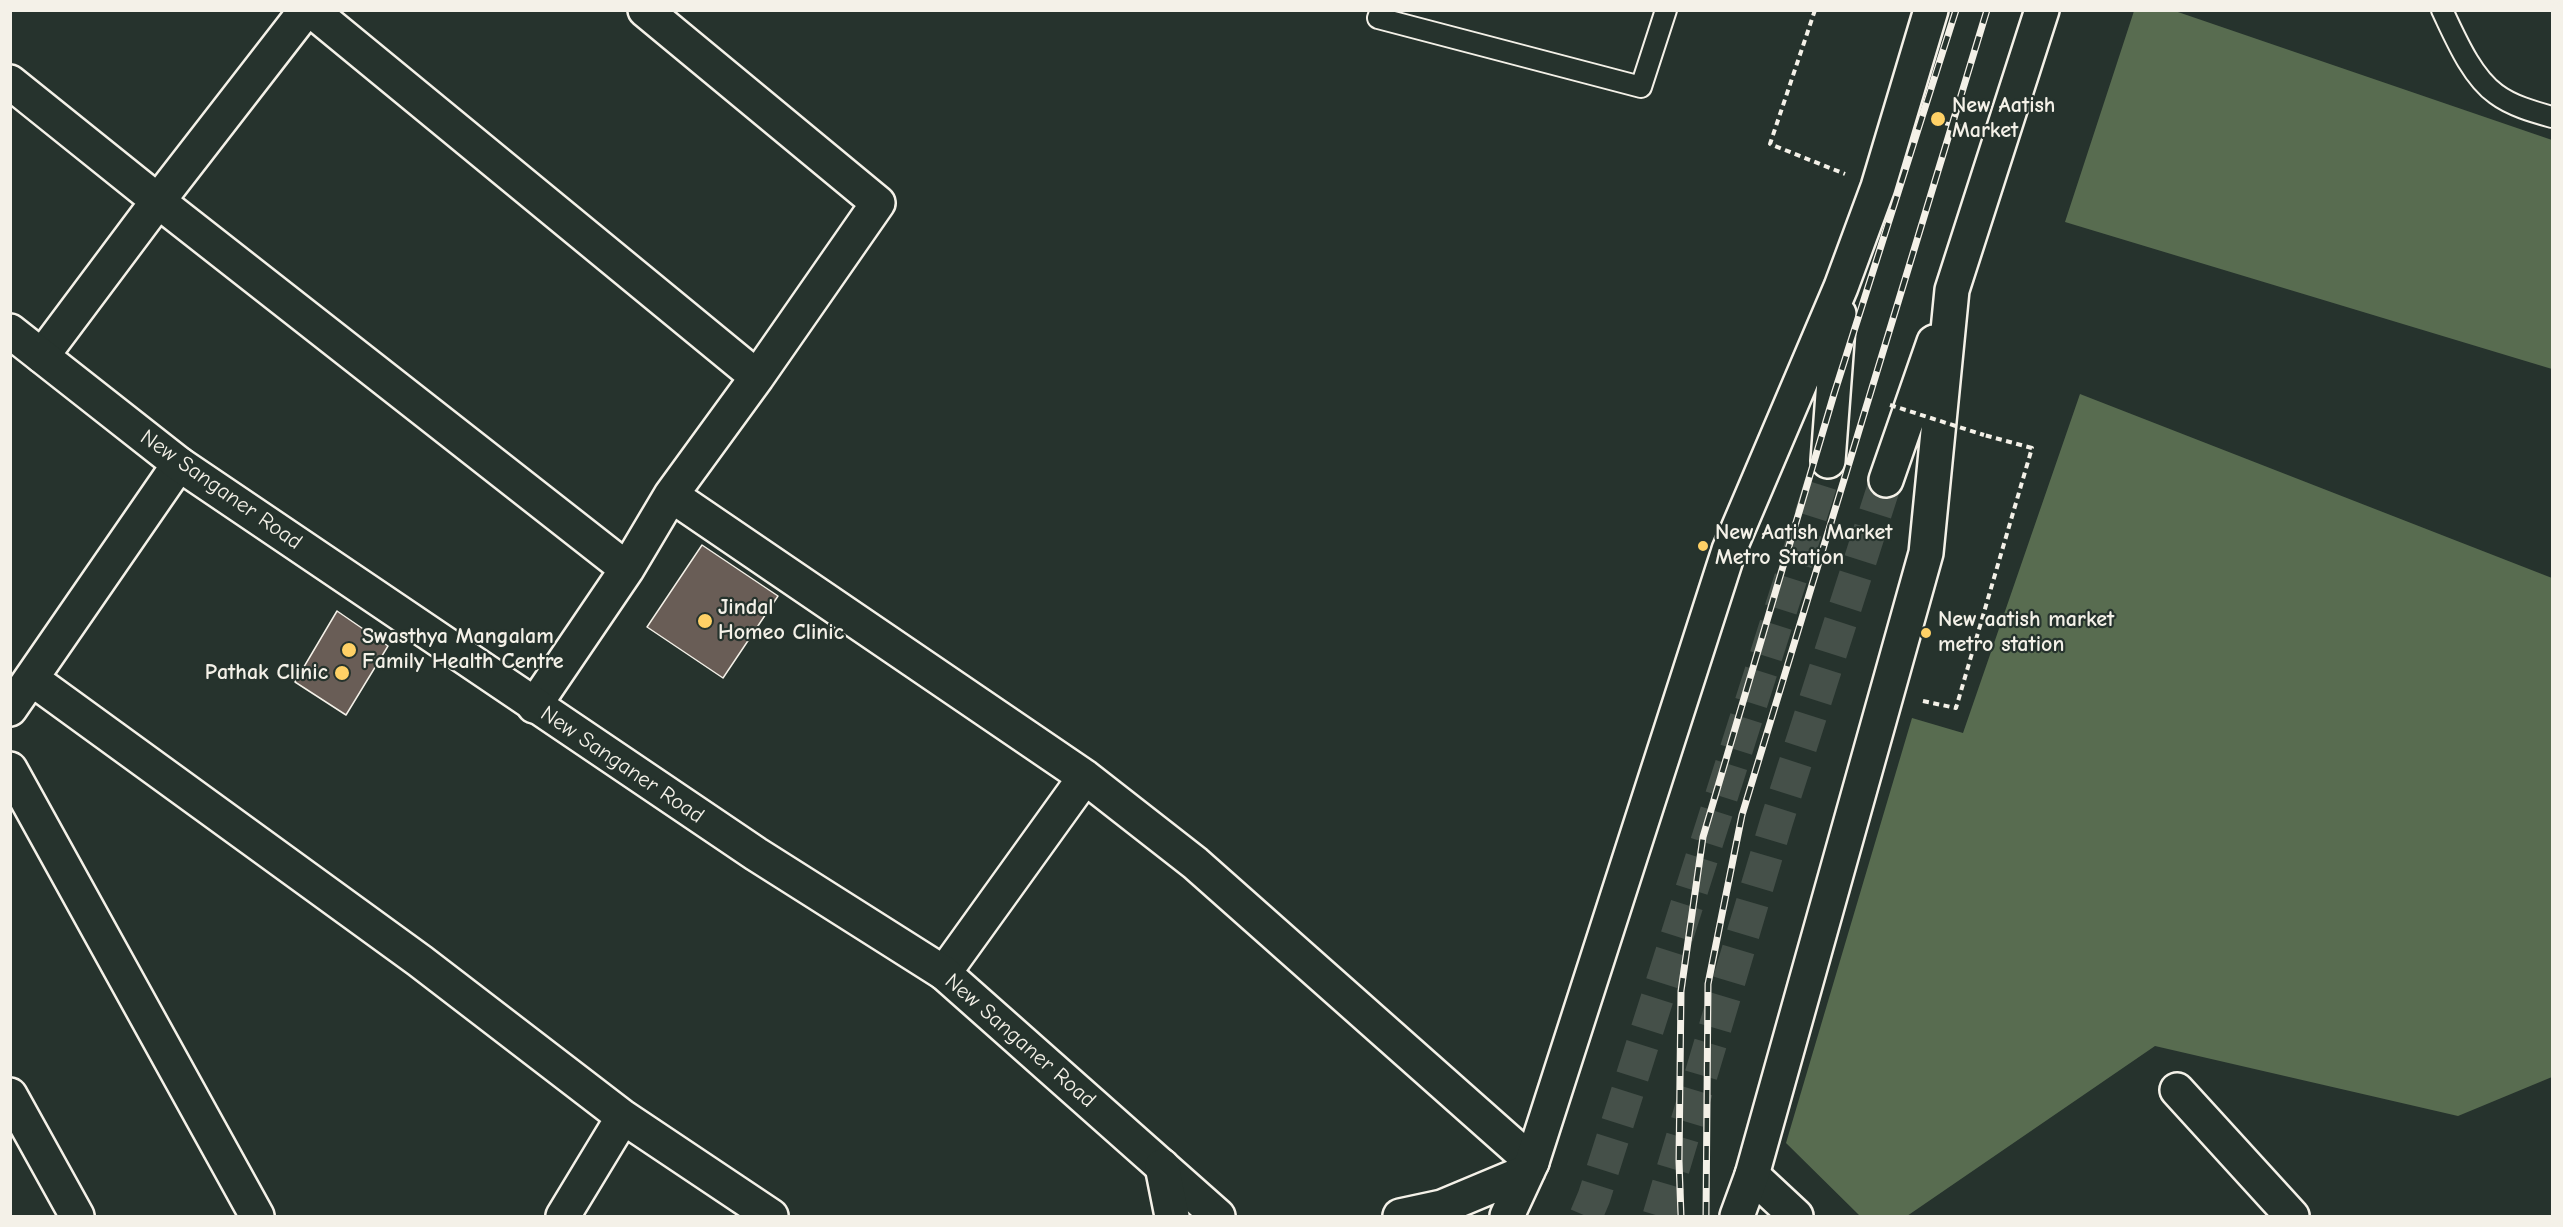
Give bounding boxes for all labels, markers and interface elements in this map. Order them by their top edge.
place label: New Aatish Market [1952,93,2055,144]
marker: New Aatish Market [1929,110,1947,128]
street label: New Sanganer Road [135,424,307,556]
place label: New Aatish Market Metro Station [1715,520,1892,572]
marker: New Aatish Market Metro Station [1696,539,1710,553]
place label: Jindal Homeo Clinic [718,595,844,646]
place label: New aatish market metro station [1938,607,2114,658]
marker: Jindal Homeo Clinic [696,612,714,630]
place label: Swasthya Mangalam Family Health Centre [362,624,564,676]
marker: New aatish market metro station [1919,626,1933,640]
marker: Swasthya Mangalam Family Health Centre [340,641,358,659]
place label: Pathak Clinic [205,660,328,686]
marker: Pathak Clinic [333,664,351,682]
street label: New Sanganer Road [535,701,709,829]
street label: New Sanganer Road [939,968,1101,1114]

